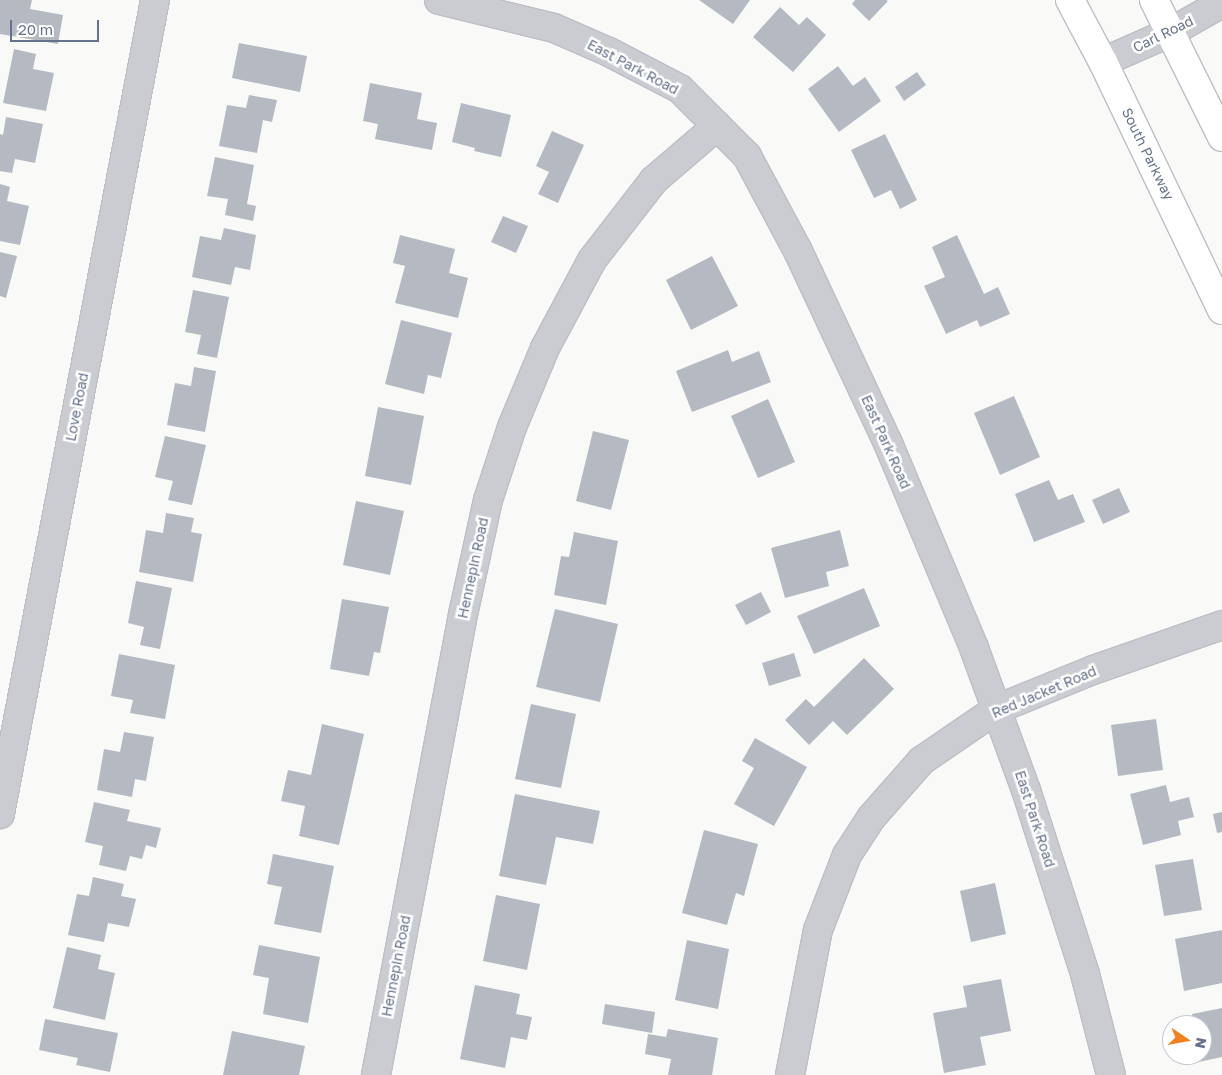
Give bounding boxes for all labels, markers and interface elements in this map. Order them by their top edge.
scale bar [12,10,101,42]
street label: Carl Road [1130,12,1196,56]
text: 20 m [18,20,53,38]
street label: East Park Road [584,36,682,98]
street label: South Parkway [1118,105,1178,203]
street label: Love Road [62,371,92,443]
street label: East Park Road [858,392,914,492]
street label: Hennepin Road [454,516,492,620]
street label: Red Jacket Road [989,662,1099,722]
street label: East Park Road [1011,768,1059,870]
street label: Hennepin Road [378,914,414,1018]
north arrow [1162,1015,1212,1065]
text: N [1192,1036,1211,1050]

